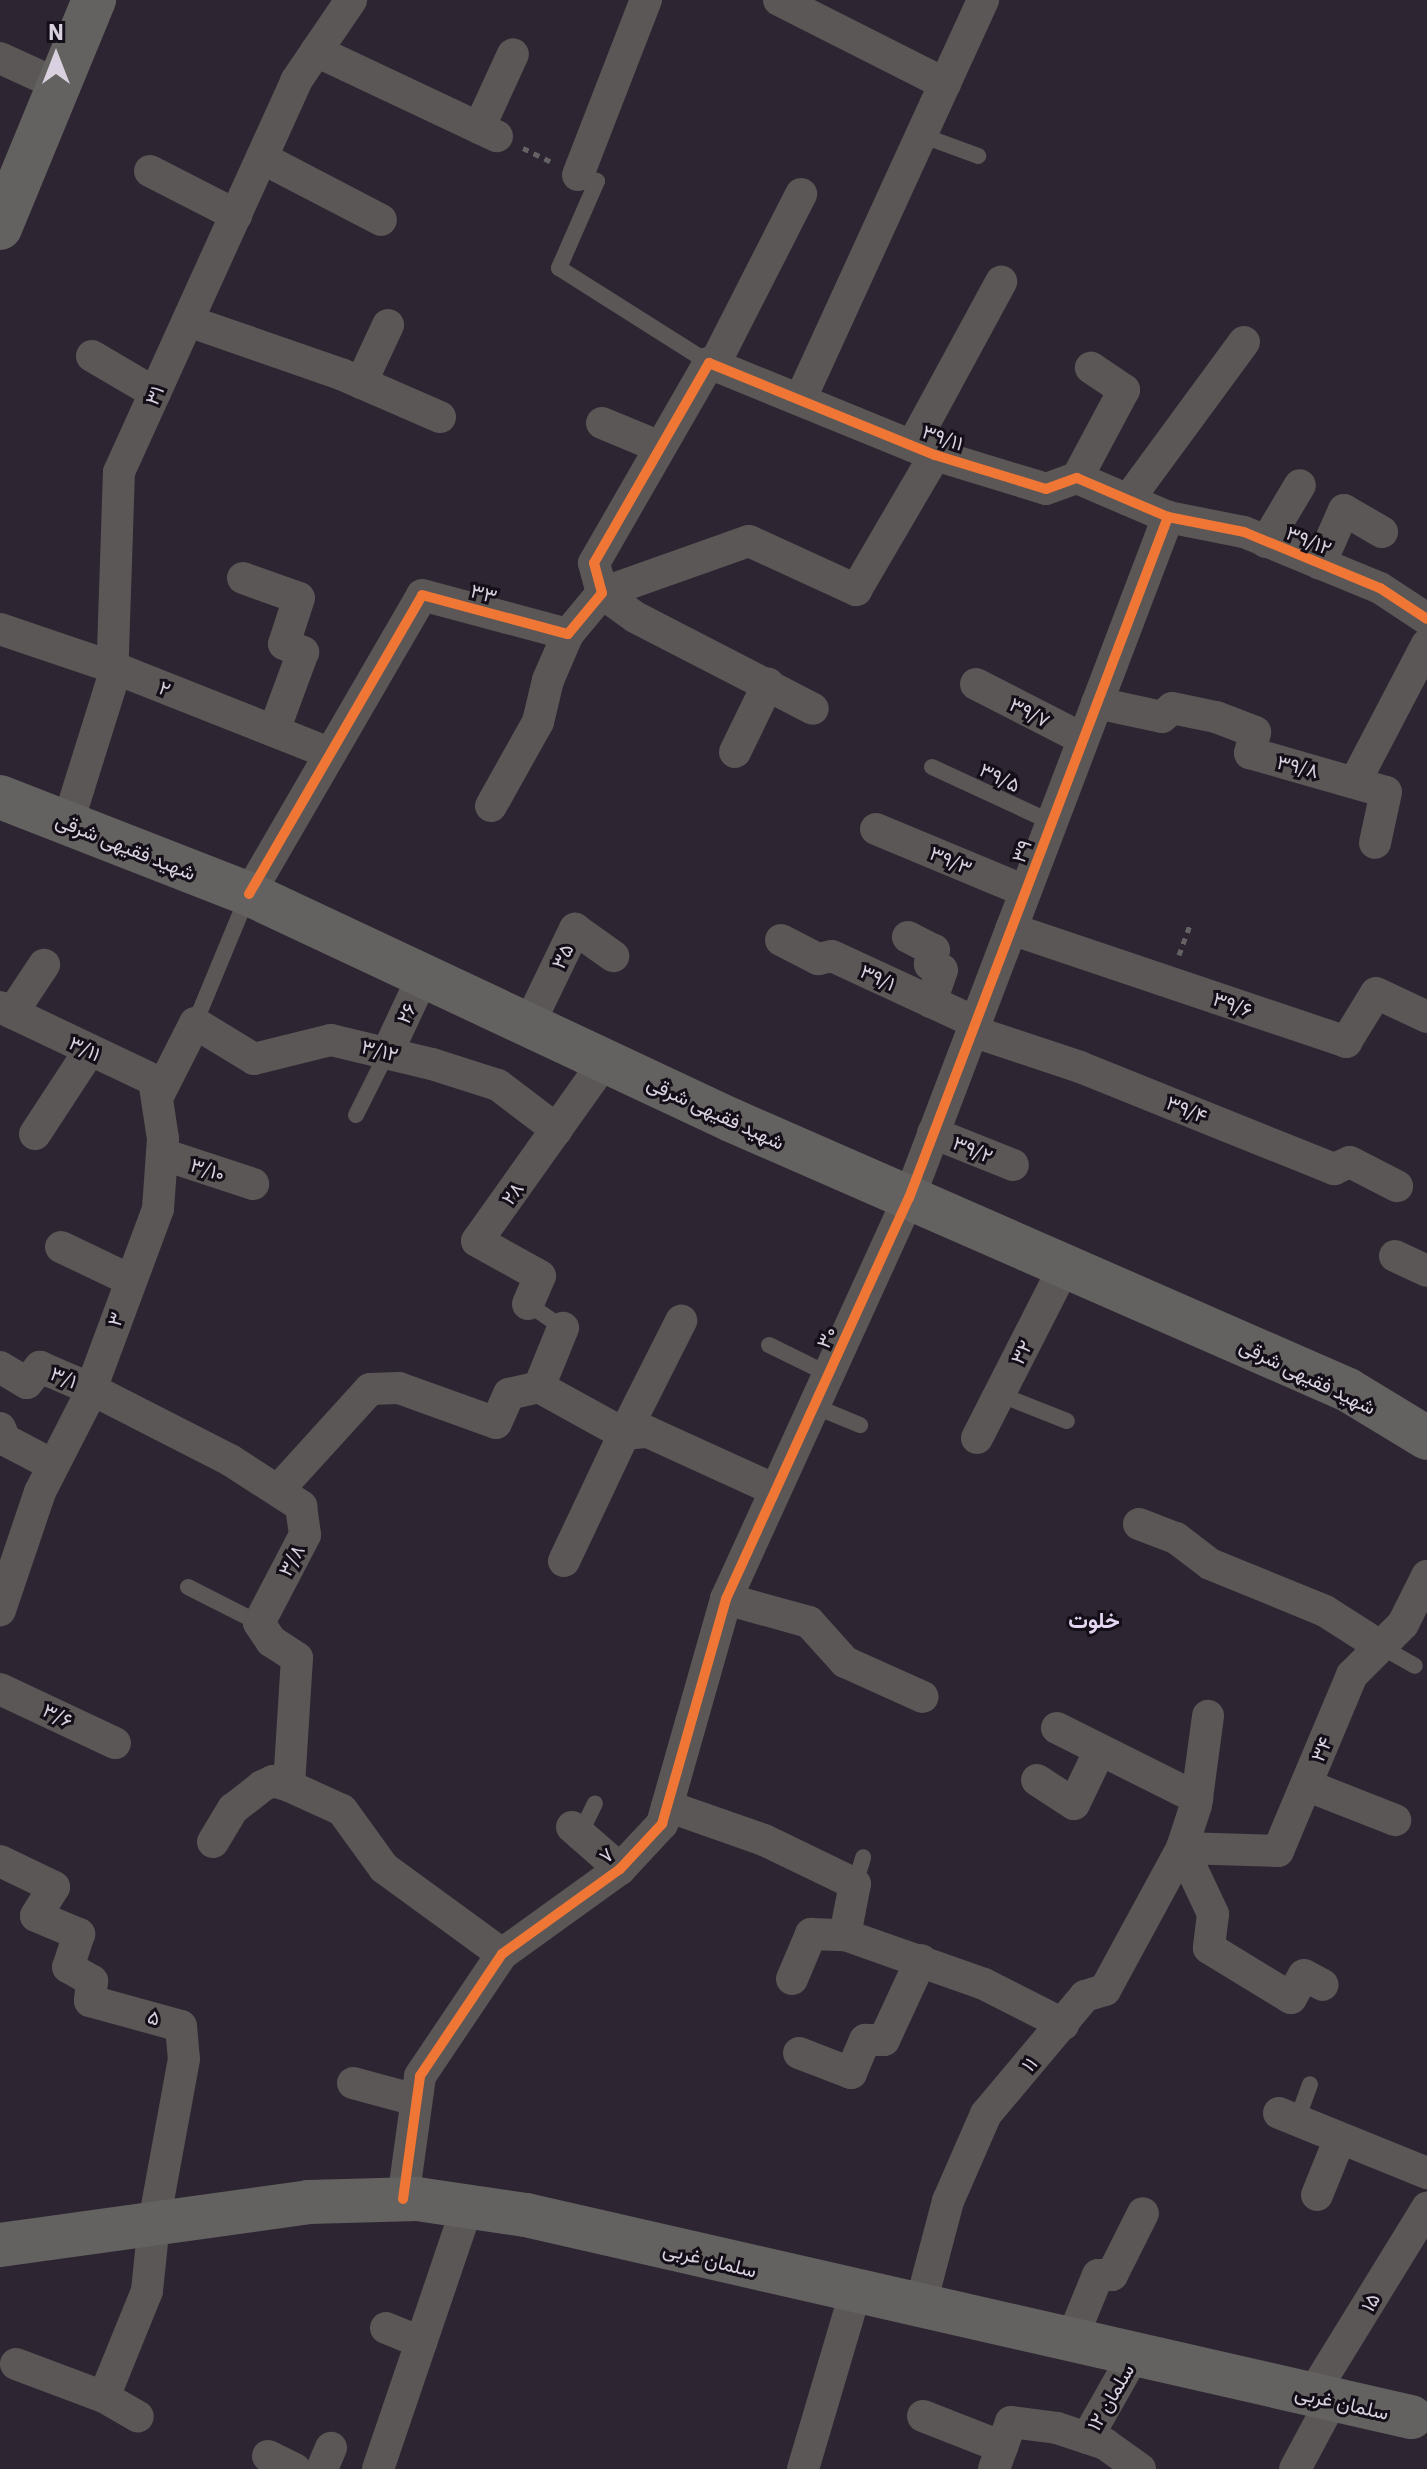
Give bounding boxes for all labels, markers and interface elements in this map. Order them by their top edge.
north arrow [16,16,96,96]
text: N [48,17,64,46]
street label: ۳۱ [139,381,169,409]
street label: ۳۹/۱۱ [919,419,967,455]
street label: ۳۹/۱۲ [1283,520,1335,560]
street label: ۳۳ [468,578,500,608]
street label: ۲ [156,675,174,701]
street label: ۳۹/۷ [1006,692,1054,732]
street label: ۳۹/۸ [1275,749,1321,783]
street label: ۳۹/۵ [976,757,1024,797]
street label: شهید فقیهی شرقی [53,807,199,885]
street label: ۳۹ [1006,836,1036,866]
street label: ۳۹/۳ [926,840,976,880]
street label: ۳۵ [546,940,578,972]
street label: ۳۹/۱ [857,958,899,996]
street label: ۳۹/۶ [1210,986,1256,1022]
street label: ۲۶ [391,999,421,1027]
street label: ۳/۱۱ [65,1030,105,1066]
street label: ۳/۱۲ [359,1034,401,1066]
street label: شهید فقیهی شرقی [644,1070,788,1154]
street label: ۳۹/۴ [1163,1090,1211,1128]
street label: ۳۹/۲ [950,1130,996,1168]
street label: ۳/۱۰ [188,1152,228,1186]
street label: ۲۸ [496,1177,528,1209]
street label: ۳ [102,1309,128,1329]
street label: ۳۰ [811,1322,841,1352]
street label: شهید فقیهی شرقی [1236,1333,1380,1419]
street label: ۳۲ [1005,1336,1037,1368]
street label: ۳/۱ [47,1361,81,1393]
street label: ۳/۸ [273,1540,309,1580]
district label: خلوت [1068,1607,1120,1633]
street label: ۳/۶ [39,1698,77,1732]
street label: ۳۴ [1305,1733,1337,1765]
street label: ۷ [594,1842,618,1868]
street label: ۵ [145,2004,163,2030]
street label: ۱۱ [1016,2052,1042,2076]
street label: سلمان غربی [661,2236,759,2282]
street label: ۱۵ [1355,2288,1385,2316]
street label: سلمان ۱۲ [1081,2359,1139,2435]
street label: سلمان غربی [1293,2380,1391,2424]

